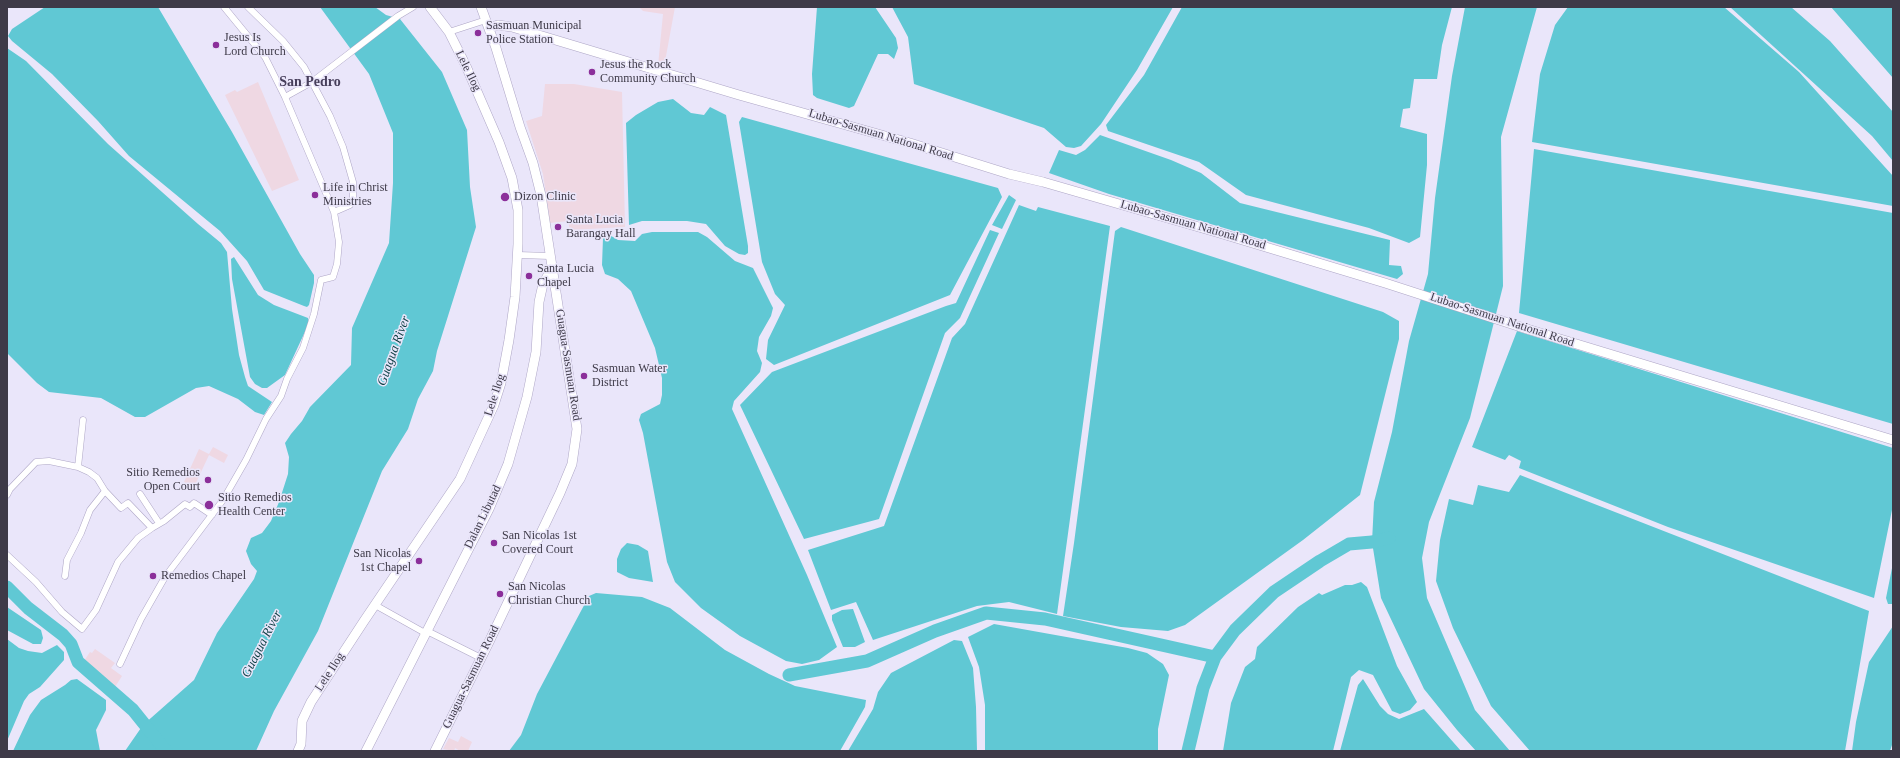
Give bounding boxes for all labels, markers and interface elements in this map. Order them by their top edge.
place label: Sasmuan Municipal Police Station [486,19,582,47]
marker: Sasmuan Municipal Police Station [473,28,483,38]
place label: Jesus Is Lord Church [224,31,286,59]
marker: Jesus Is Lord Church [211,40,221,50]
street label: Lele Ilog [452,48,484,94]
place label: Jesus the Rock Community Church [600,58,696,86]
marker: Jesus the Rock Community Church [587,67,597,77]
district label: San Pedro [279,74,341,90]
street label: Lubao-Sasmuan National Road [807,106,955,164]
place label: Life in Christ Ministries [323,181,388,209]
marker: Life in Christ Ministries [310,190,320,200]
place label: Dizon Clinic [514,190,576,204]
marker: Dizon Clinic [499,191,511,203]
street label: Lubao-Sasmuan National Road [1119,197,1267,253]
place label: Santa Lucia Barangay Hall [566,213,636,241]
marker: Santa Lucia Barangay Hall [553,222,563,232]
place label: Santa Lucia Chapel [537,262,594,290]
marker: Santa Lucia Chapel [524,271,534,281]
street label: Lubao-Sasmuan National Road [1428,290,1576,350]
street label: Guagua-Sasmuan Road [552,308,584,422]
water label: Guagua River [374,314,414,388]
place label: Sasmuan Water District [592,362,667,390]
marker: Sasmuan Water District [579,371,589,381]
street label: Lele Ilog [481,372,509,418]
place label: Sitio Remedios Open Court [126,466,200,494]
marker: Sitio Remedios Open Court [203,475,213,485]
street label: Dalan Libutad [461,483,505,551]
place label: Sitio Remedios Health Center [218,491,292,519]
marker: Sitio Remedios Health Center [203,499,215,511]
place label: San Nicolas 1st Covered Court [502,529,577,557]
marker: San Nicolas 1st Covered Court [489,538,499,548]
place label: San Nicolas 1st Chapel [353,547,411,575]
marker: San Nicolas 1st Chapel [414,556,424,566]
place label: Remedios Chapel [161,569,246,583]
marker: Remedios Chapel [148,571,158,581]
place label: San Nicolas Christian Church [508,580,590,608]
marker: San Nicolas Christian Church [495,589,505,599]
water label: Guagua River [238,608,286,680]
street label: Guagua-Sasmuan Road [440,623,502,731]
street label: Lele Ilog [312,650,348,694]

